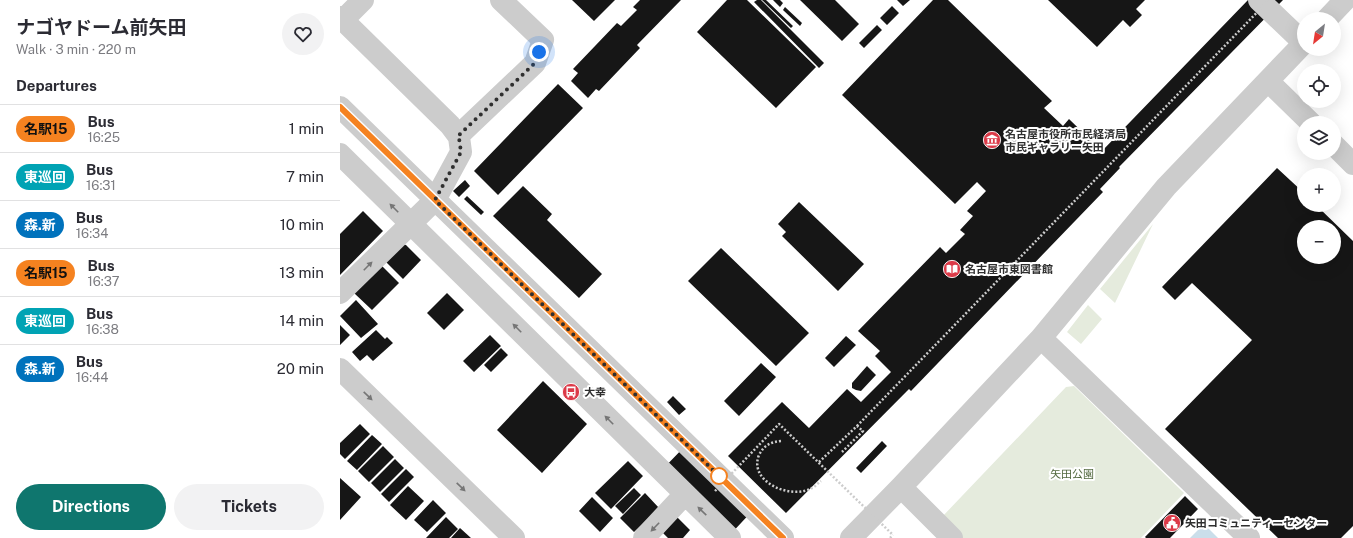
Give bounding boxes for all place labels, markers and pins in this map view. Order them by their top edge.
place label: 名古屋市役所市民経済局 市民ギャラリー矢田 [1005,128,1126,153]
museum icon: 名古屋市役所市民経済局 市民ギャラリー矢田 [982,130,1002,150]
library icon: 名古屋市東図書館 [942,259,962,279]
place label: 名古屋市東図書館 [965,263,1053,275]
bus stop icon: 大幸 [561,382,581,402]
place label: 大幸 [584,386,606,398]
unlabelled marker [710,467,728,485]
public building icon: 矢田コミュニティーセンター [1162,513,1182,533]
place label: 矢田コミュニティーセンター [1185,517,1327,529]

